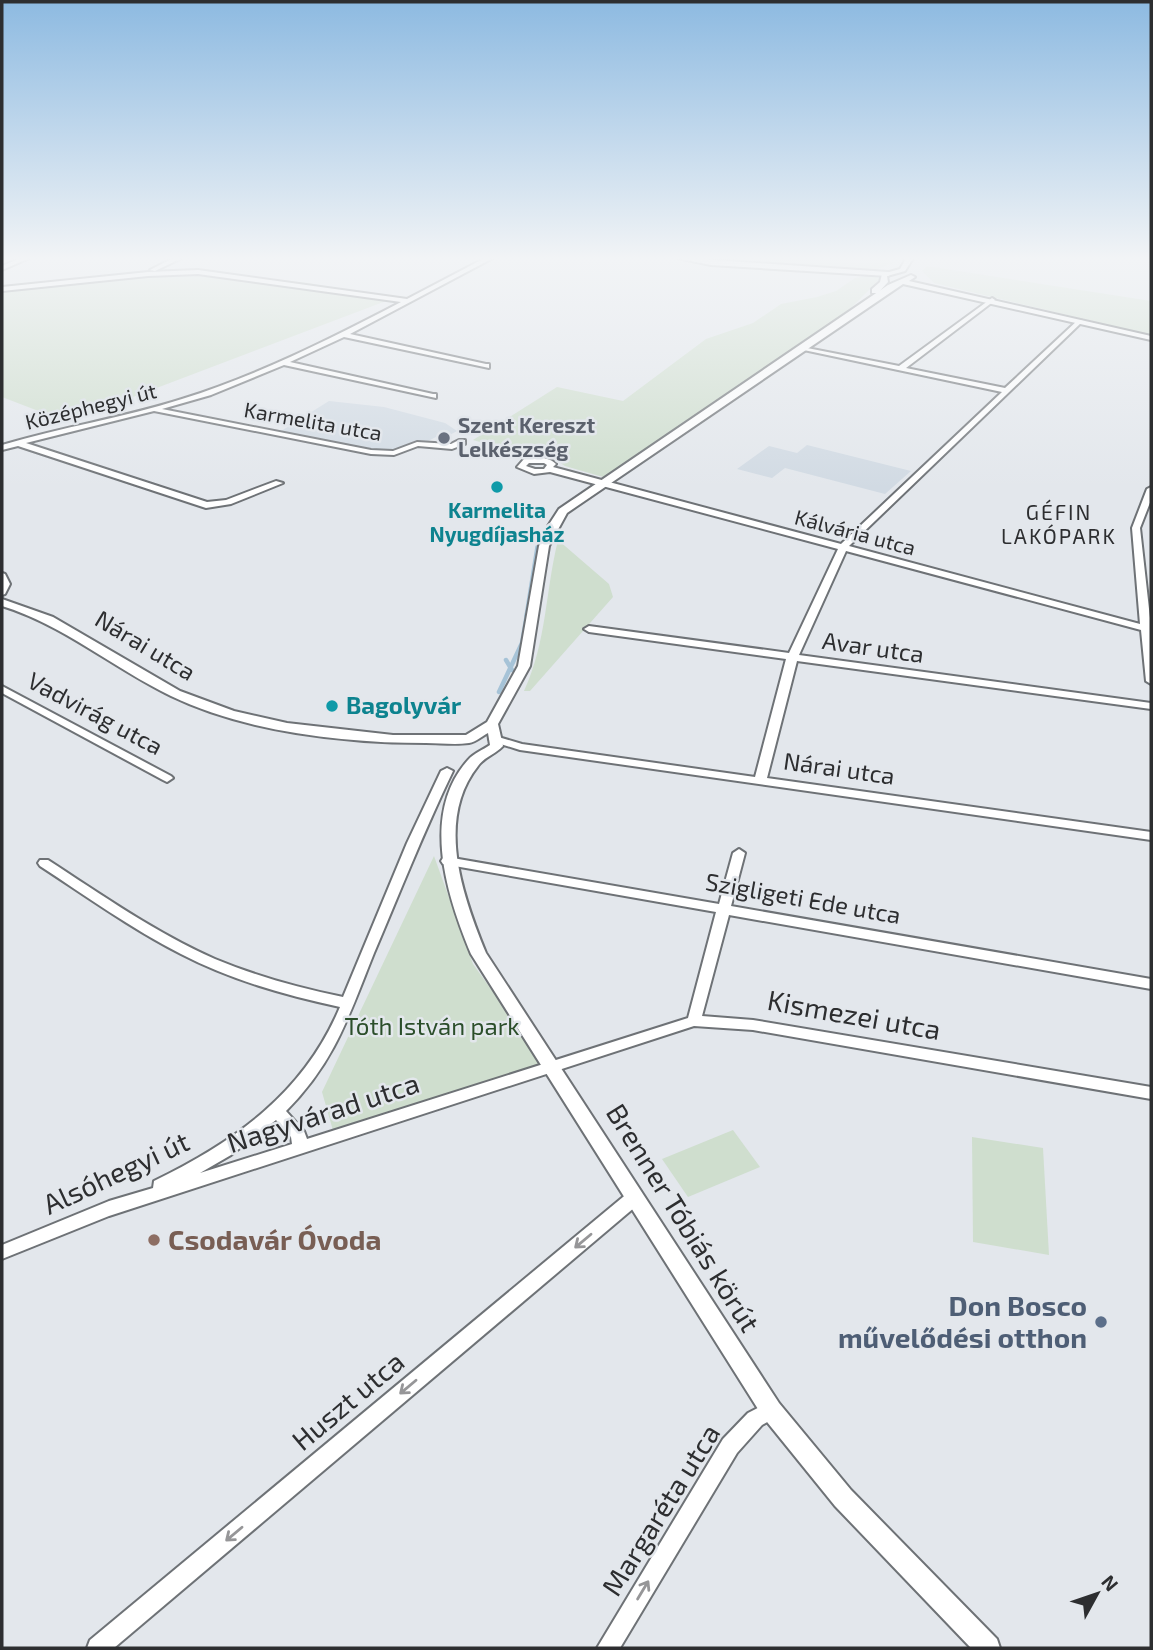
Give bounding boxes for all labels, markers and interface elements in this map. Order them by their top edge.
street label: Középhegyi út [22,377,159,434]
street label: Karmelita utca [242,396,384,445]
place label: Szent Kereszt Lelkészség [458,412,596,461]
marker: Szent Kereszt Lelkészség [436,430,452,446]
marker: Karmelita Nyugdíjasház [489,479,505,495]
place label: Karmelita Nyugdíjasház [430,497,564,547]
district label: GÉFIN LAKÓPARK [1001,499,1117,548]
street label: Kálvária utca [792,503,918,560]
street label: Nárai utca [90,603,201,686]
street label: Avar utca [820,625,926,668]
street label: Vadvirág utca [23,665,168,760]
place label: Bagolyvár [346,690,462,719]
marker: Bagolyvár [324,698,340,714]
street label: Nárai utca [782,745,897,790]
street label: Szigligeti Ede utca [703,866,903,929]
street label: Kismezei utca [765,982,944,1046]
park label: Tóth István park [345,1011,519,1040]
street label: Nagyvárad utca [222,1065,423,1159]
street label: Brenner Tóbiás körút [600,1097,768,1338]
street label: Alsóhegyi út [37,1123,194,1221]
place label: Csodavár Óvoda [168,1222,382,1256]
marker: Csodavár Óvoda [146,1232,162,1248]
one-way arrow [574,1233,592,1249]
place label: Don Bosco művelődési otthon [838,1288,1087,1354]
marker: Don Bosco művelődési otthon [1093,1314,1109,1330]
street label: Huszt utca [284,1344,410,1457]
one-way arrow [400,1379,418,1395]
street label: Margaréta utca [594,1417,726,1601]
one-way arrow [226,1526,244,1541]
north arrow [1062,1559,1132,1629]
text: N [1097,1570,1124,1595]
one-way arrow [636,1580,650,1600]

